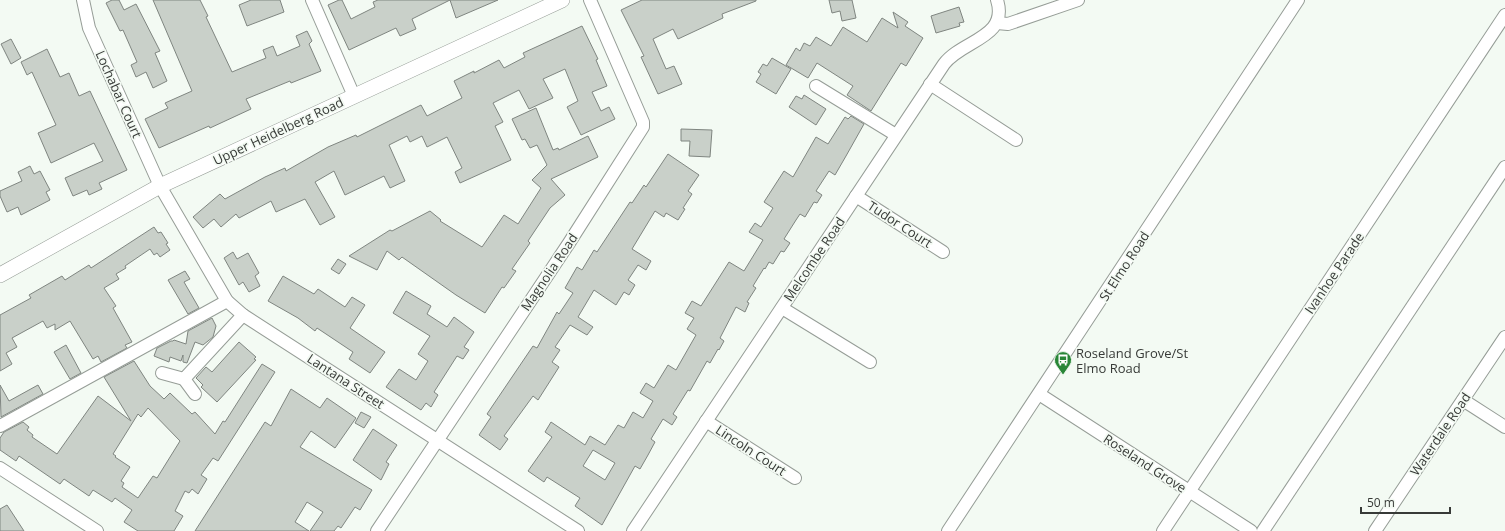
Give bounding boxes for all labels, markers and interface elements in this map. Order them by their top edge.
street label: Lochabar Court [92,47,146,141]
street label: Upper Heidelberg Road [210,93,346,169]
street label: Tudor Court [864,196,936,252]
street label: Melcombe Road [779,213,849,305]
street label: St Elmo Road [1095,228,1153,304]
street label: Ivanhoe Parade [1300,229,1368,317]
street label: Magnolia Road [516,230,582,314]
place label: Roseland Grove/St Elmo Road [1076,344,1188,377]
street label: Lantana Street [304,349,388,413]
bus stop icon: Roseland Grove/St Elmo Road [1053,350,1073,375]
street label: Waterdale Road [1406,389,1474,479]
street label: Lincoln Court [712,420,790,480]
street label: Roseland Grove [1100,429,1190,497]
scale bar [1361,489,1450,515]
text: 50 m [1367,494,1395,511]

